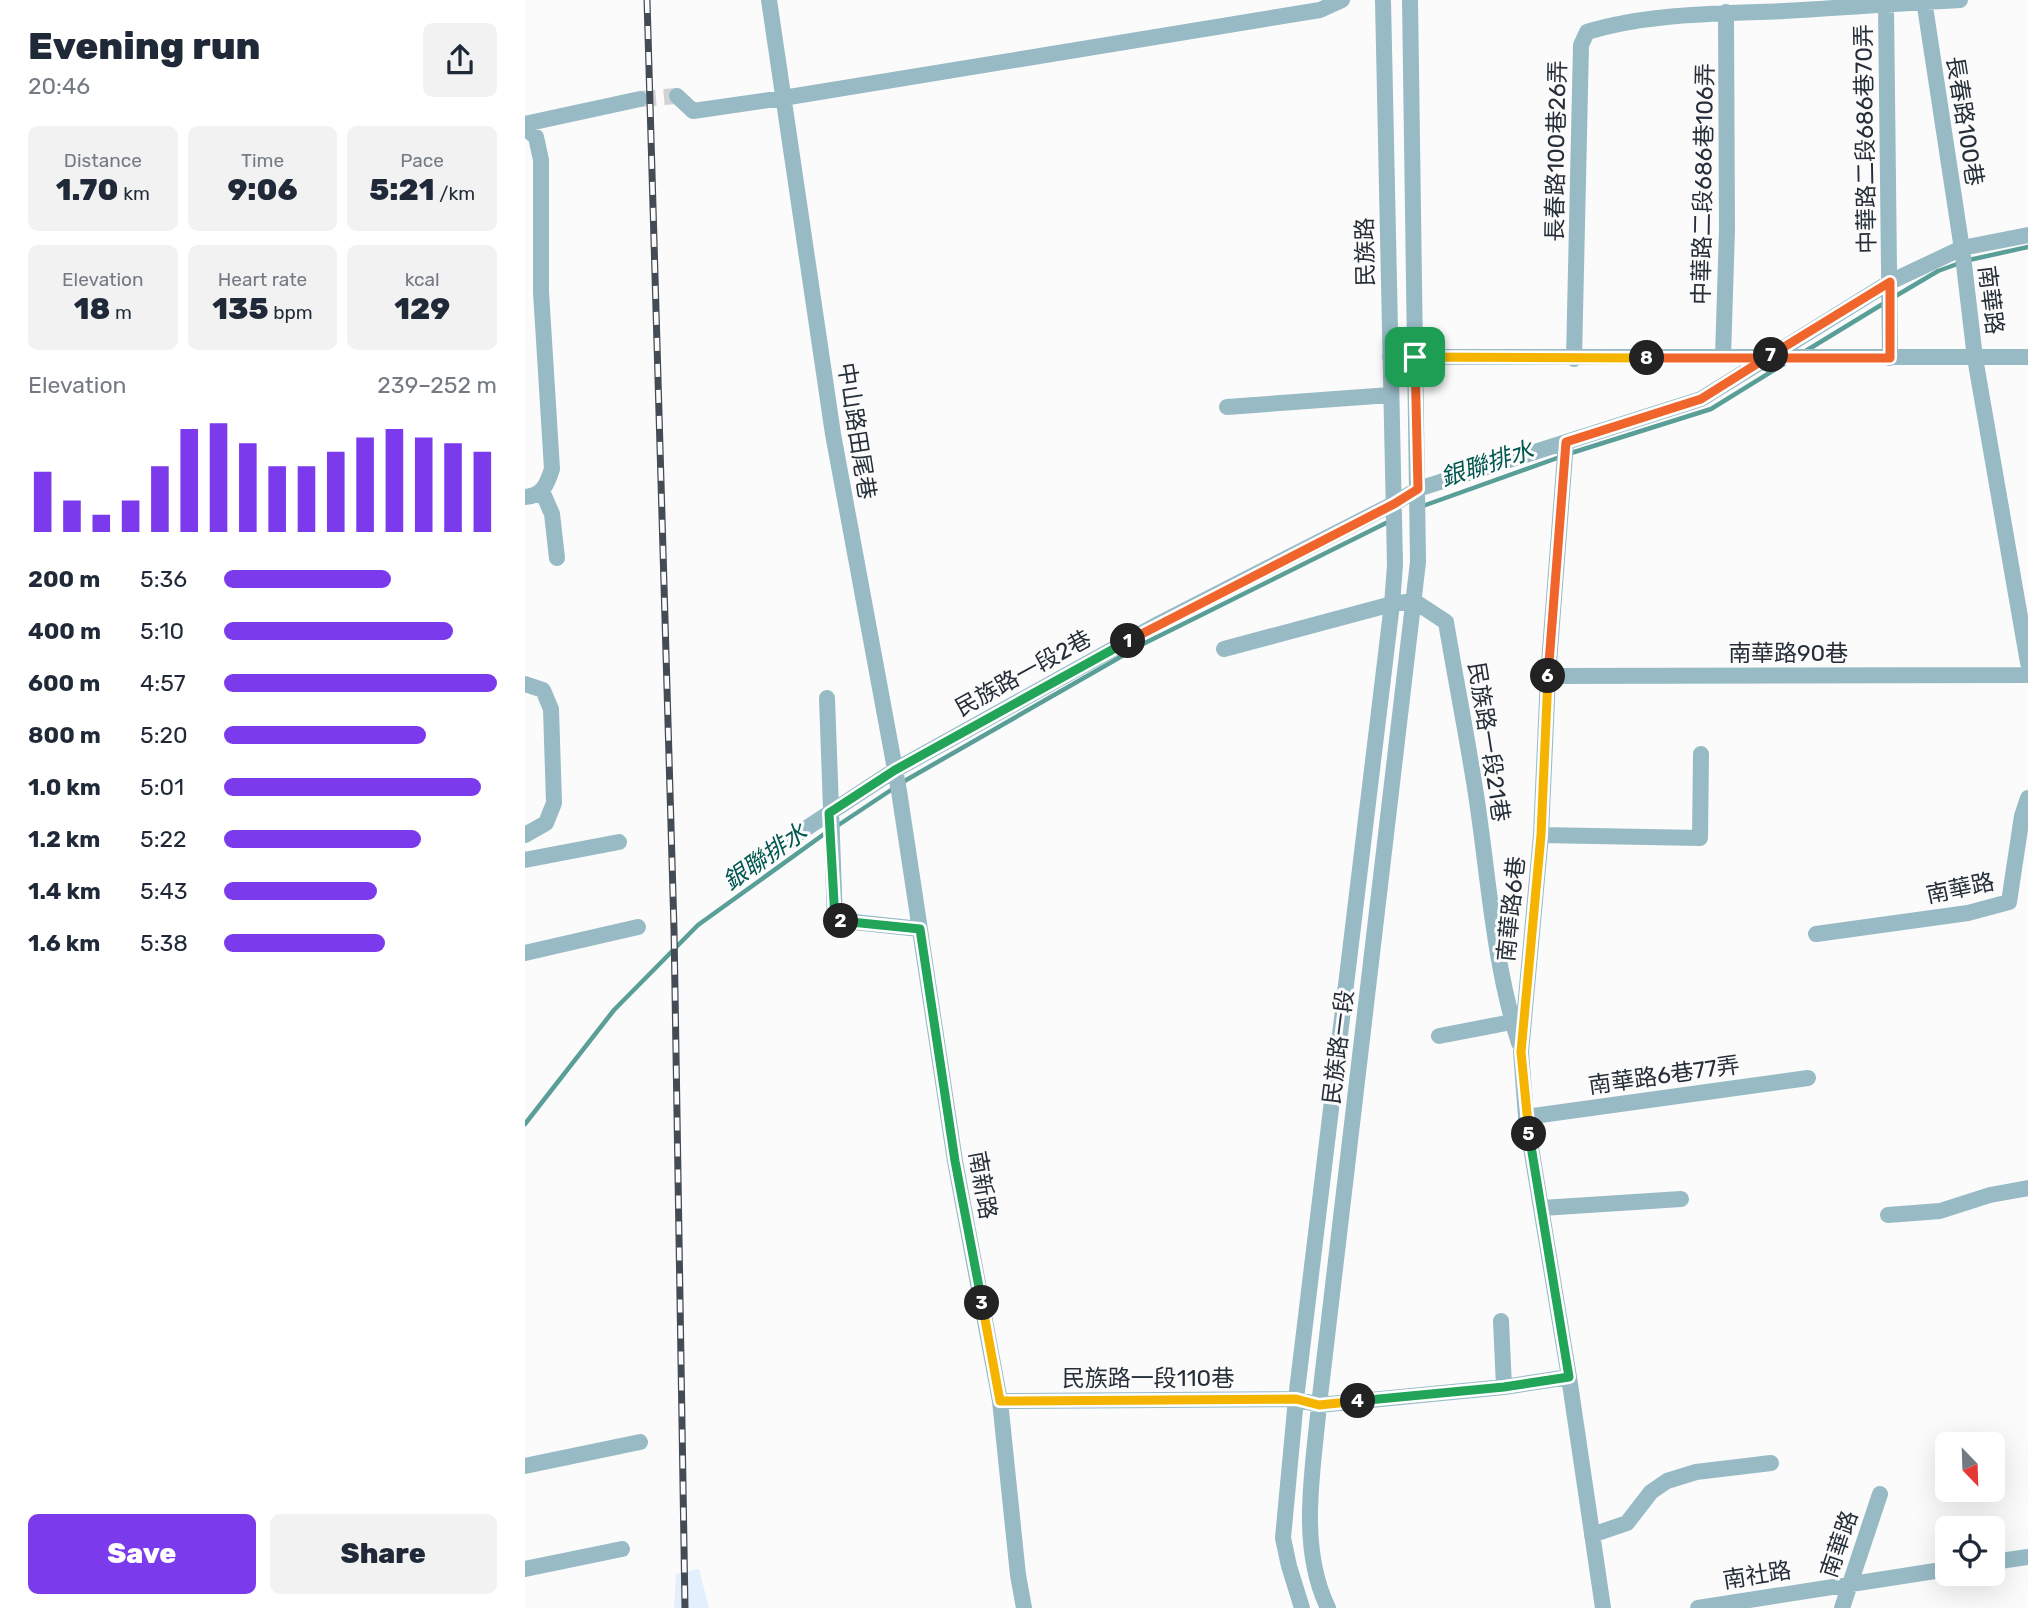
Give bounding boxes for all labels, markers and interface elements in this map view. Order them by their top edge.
text: Evening run [28,23,261,69]
button: share [423,23,497,97]
street label: 中華路二段686巷70弄 [1849,24,1881,254]
street label: 長春路100巷 [1941,54,1989,188]
street label: 長春路100巷26弄 [1540,60,1572,242]
street label: 中華路二段686巷106弄 [1687,63,1719,305]
text: 20:46 [28,72,90,100]
text: Distance [64,149,142,172]
text: Time [241,149,284,172]
text: Pace [400,149,444,172]
text: 1.70 [56,172,119,208]
text: 9:06 [227,172,298,208]
text: 5:21 [369,172,435,208]
text: km [119,182,150,205]
text: /km [435,182,475,205]
street label: 民族路 [1350,217,1380,287]
street label: 南華路 [1973,264,2009,336]
text: Elevation [62,268,144,291]
text: Heart rate [218,268,307,291]
text: kcal [405,268,440,291]
text: 18 [74,291,110,327]
text: 135 [212,291,269,327]
text: 129 [394,291,450,327]
text: m [110,301,132,324]
text: bpm [269,301,313,324]
pin [1385,327,1445,387]
icon: arrive [1396,338,1434,376]
pin: 7 [1753,338,1789,372]
pin: 8 [1629,340,1665,376]
text: 7 [1765,343,1776,366]
text: 8 [1640,346,1653,369]
street label: 中山路田尾巷 [832,361,882,501]
text: Elevation [28,371,127,399]
text: 239–252 m [377,371,497,399]
water label: 銀聯排水 [1437,436,1538,492]
text: 200 m [28,565,100,593]
text: 5:36 [140,565,187,593]
text: 400 m [28,617,101,645]
text: 5:10 [140,617,184,645]
street label: 民族路一段2巷 [950,624,1096,722]
pin: 1 [1111,624,1145,658]
text: 1 [1123,629,1132,652]
street label: 南華路90巷 [1728,639,1848,667]
pin: 6 [1531,658,1565,694]
street label: 民族路一段21巷 [1463,660,1515,824]
text: 6 [1541,664,1554,687]
text: 600 m [28,669,100,697]
text: 4:57 [140,669,186,697]
text: 800 m [28,721,101,749]
text: 5:20 [140,721,188,749]
text: 1.0 km [28,773,101,801]
text: 5:01 [140,773,184,801]
water label: 銀聯排水 [718,817,813,896]
text: 1.2 km [28,825,100,853]
text: 5:22 [140,825,187,853]
street label: 南華路6巷 [1492,855,1530,963]
street label: 南華路 [1923,867,1997,909]
text: 1.4 km [28,877,101,905]
text: 5:43 [140,877,188,905]
pin: 2 [823,904,859,939]
text: 2 [834,909,847,932]
text: 1.6 km [28,929,100,957]
text: 5:38 [140,929,188,957]
street label: 民族路一段 [1317,988,1359,1106]
street label: 南華路6巷77弄 [1587,1051,1741,1099]
pin: 5 [1511,1116,1546,1152]
text: 5 [1522,1122,1535,1145]
street label: 南新路 [963,1149,1003,1221]
pin: 3 [965,1286,1000,1320]
text: 3 [975,1291,988,1314]
street label: 民族路一段110巷 [1062,1364,1234,1392]
pin: 4 [1341,1384,1375,1418]
text: 4 [1351,1389,1364,1412]
north arrow [1935,1432,2005,1502]
map controls [1935,1432,2005,1586]
street label: 南華路 [1815,1507,1863,1581]
button: Save [28,1514,256,1594]
button: Share [270,1514,497,1594]
button: locate [1935,1516,2005,1586]
street label: 南社路 [1721,1556,1793,1594]

